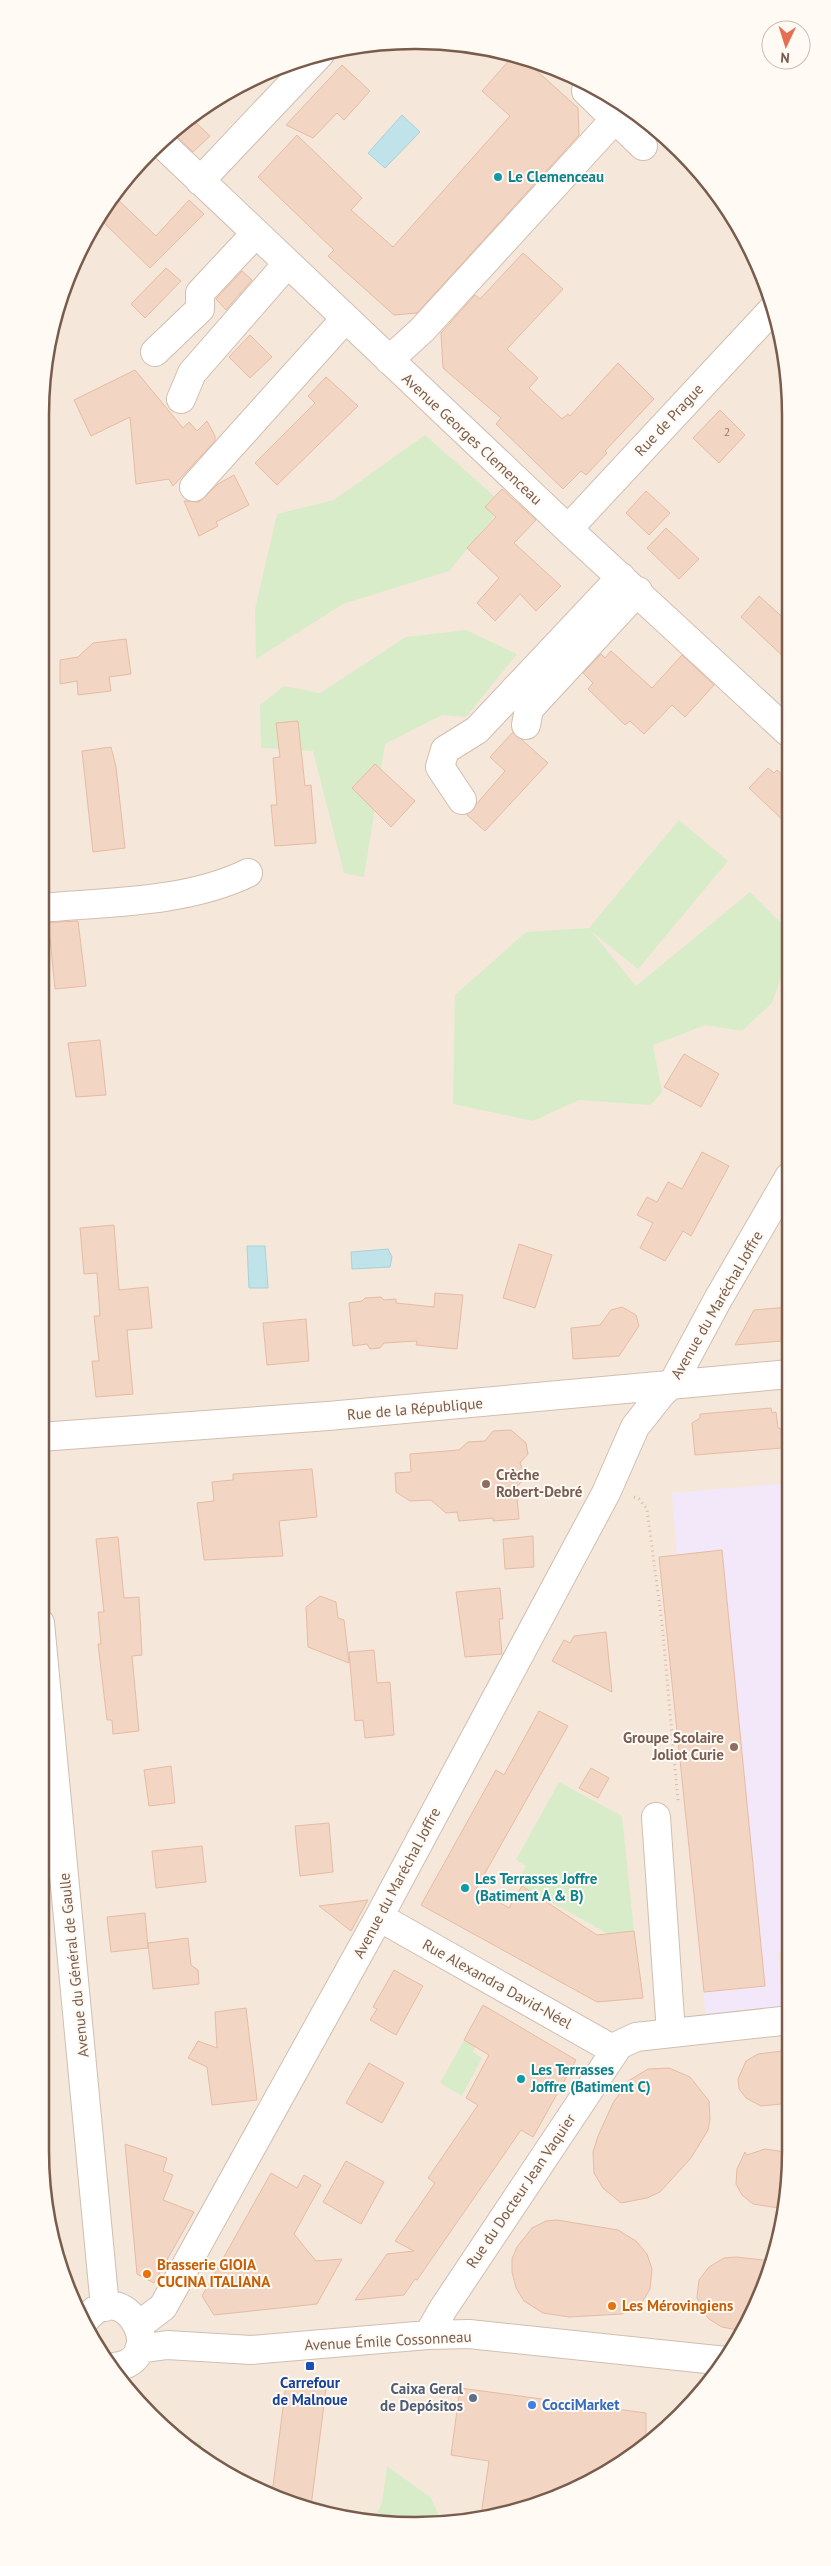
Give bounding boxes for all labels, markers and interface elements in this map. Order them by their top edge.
north arrow [761,20,811,70]
text: N [780,49,790,67]
place label: Le Clemenceau [508,167,604,186]
marker: Le Clemenceau [492,171,504,183]
street label: Avenue Georges Clemenceau [398,369,546,509]
street label: Rue de Prague [630,379,707,460]
house number: 2 [724,424,730,439]
street label: Avenue du Maréchal Joffre [666,1227,767,1382]
street label: Rue de la République [346,1393,484,1424]
place label: Crèche Robert-Debré [496,1465,583,1501]
marker: Crèche Robert-Debré [480,1478,492,1490]
place label: Groupe Scolaire Joliot Curie [623,1728,724,1764]
marker: Groupe Scolaire Joliot Curie [728,1741,740,1753]
street label: Avenue du Maréchal Joffre [349,1804,444,1961]
place label: Les Terrasses Joffre (Batiment A & B) [475,1869,598,1905]
street label: Avenue du Général de Gaulle [54,1872,93,2058]
marker: Les Terrasses Joffre (Batiment A & B) [459,1882,471,1894]
street label: Rue Alexandra David-Néel [419,1935,576,2033]
place label: Les Terrasses Joffre (Batiment C) [530,2060,651,2096]
marker: Les Terrasses Joffre (Batiment C) [515,2073,527,2085]
street label: Rue du Docteur Jean Vaquier [462,2110,579,2272]
place label: Brasserie GIOIA CUCINA ITALIANA [157,2255,271,2291]
marker: Brasserie GIOIA CUCINA ITALIANA [141,2268,153,2280]
place label: Les Mérovingiens [622,2296,733,2315]
marker: Les Mérovingiens [606,2300,618,2312]
street label: Avenue Émile Cossonneau [304,2327,472,2354]
marker: Carrefour de Malnoue [304,2360,316,2372]
place label: Carrefour de Malnoue [272,2373,348,2409]
place label: Caixa Geral de Depósitos [380,2379,464,2415]
marker: Caixa Geral de Depósitos [467,2392,479,2404]
place label: CocciMarket [542,2395,620,2414]
marker: CocciMarket [526,2399,538,2411]

